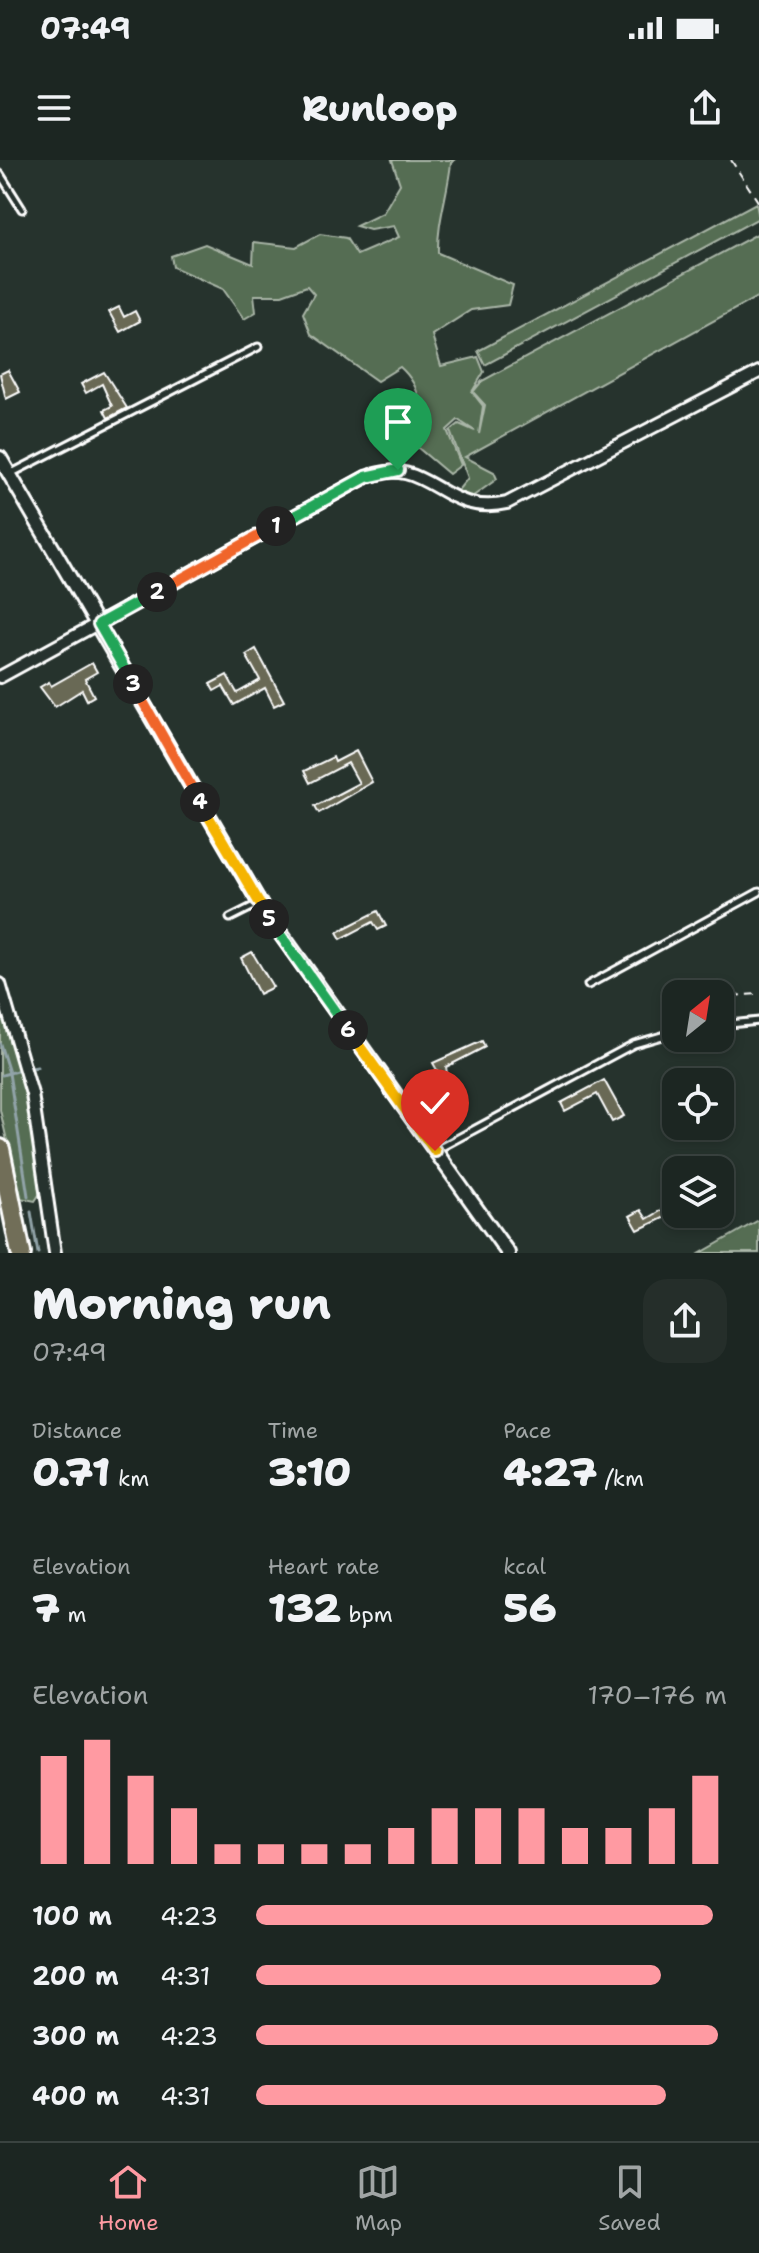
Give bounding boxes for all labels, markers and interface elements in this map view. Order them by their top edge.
text: 07:49 [40,8,131,49]
text: Runloop [302,84,457,133]
icon: menu [32,86,76,130]
icon: share [683,86,727,130]
pin [364,388,432,470]
icon: arrive [376,400,420,444]
pin: 1 [256,506,296,546]
text: 1 [271,511,281,540]
pin: 2 [137,572,177,612]
text: 2 [149,577,165,606]
pin: 3 [113,664,153,704]
text: 3 [125,669,141,698]
pin: 4 [180,782,220,822]
text: 4 [192,787,208,816]
pin: 5 [249,899,289,939]
text: 5 [262,904,276,933]
north arrow [662,980,734,1052]
map controls [662,980,734,1228]
pin: 6 [328,1010,368,1050]
text: 6 [340,1015,356,1044]
button: locate [662,1068,734,1140]
pin [401,1069,469,1151]
icon: check [413,1081,457,1125]
button: layers [662,1156,734,1228]
text: Morning run [32,1274,331,1333]
button: share [643,1279,727,1363]
text: 07:49 [32,1334,107,1369]
text: Distance [32,1416,122,1445]
text: Time [268,1416,318,1445]
text: Pace [503,1416,552,1445]
text: 0.71 [32,1445,111,1499]
text: 3:10 [268,1445,352,1499]
text: 4:27 [503,1445,597,1499]
text: km [111,1464,149,1493]
text: /km [597,1464,644,1493]
text: Elevation [32,1552,130,1581]
text: Heart rate [268,1552,380,1581]
text: kcal [503,1552,546,1581]
text: 7 [32,1581,60,1635]
text: 132 [268,1581,341,1635]
text: 56 [503,1581,557,1635]
text: m [60,1600,86,1629]
text: bpm [341,1600,393,1629]
text: Elevation [32,1677,148,1712]
text: 170–176 m [587,1677,727,1712]
text: 100 m [32,1898,112,1933]
text: 4:23 [160,1898,218,1933]
text: 200 m [32,1958,119,1993]
text: 4:31 [160,1958,211,1993]
text: 300 m [32,2018,119,2053]
text: 4:23 [160,2018,218,2053]
text: 400 m [32,2078,119,2113]
text: 4:31 [160,2078,211,2113]
tab: Home [98,2160,159,2237]
tab: Map [355,2160,402,2237]
tab: Saved [598,2160,661,2237]

